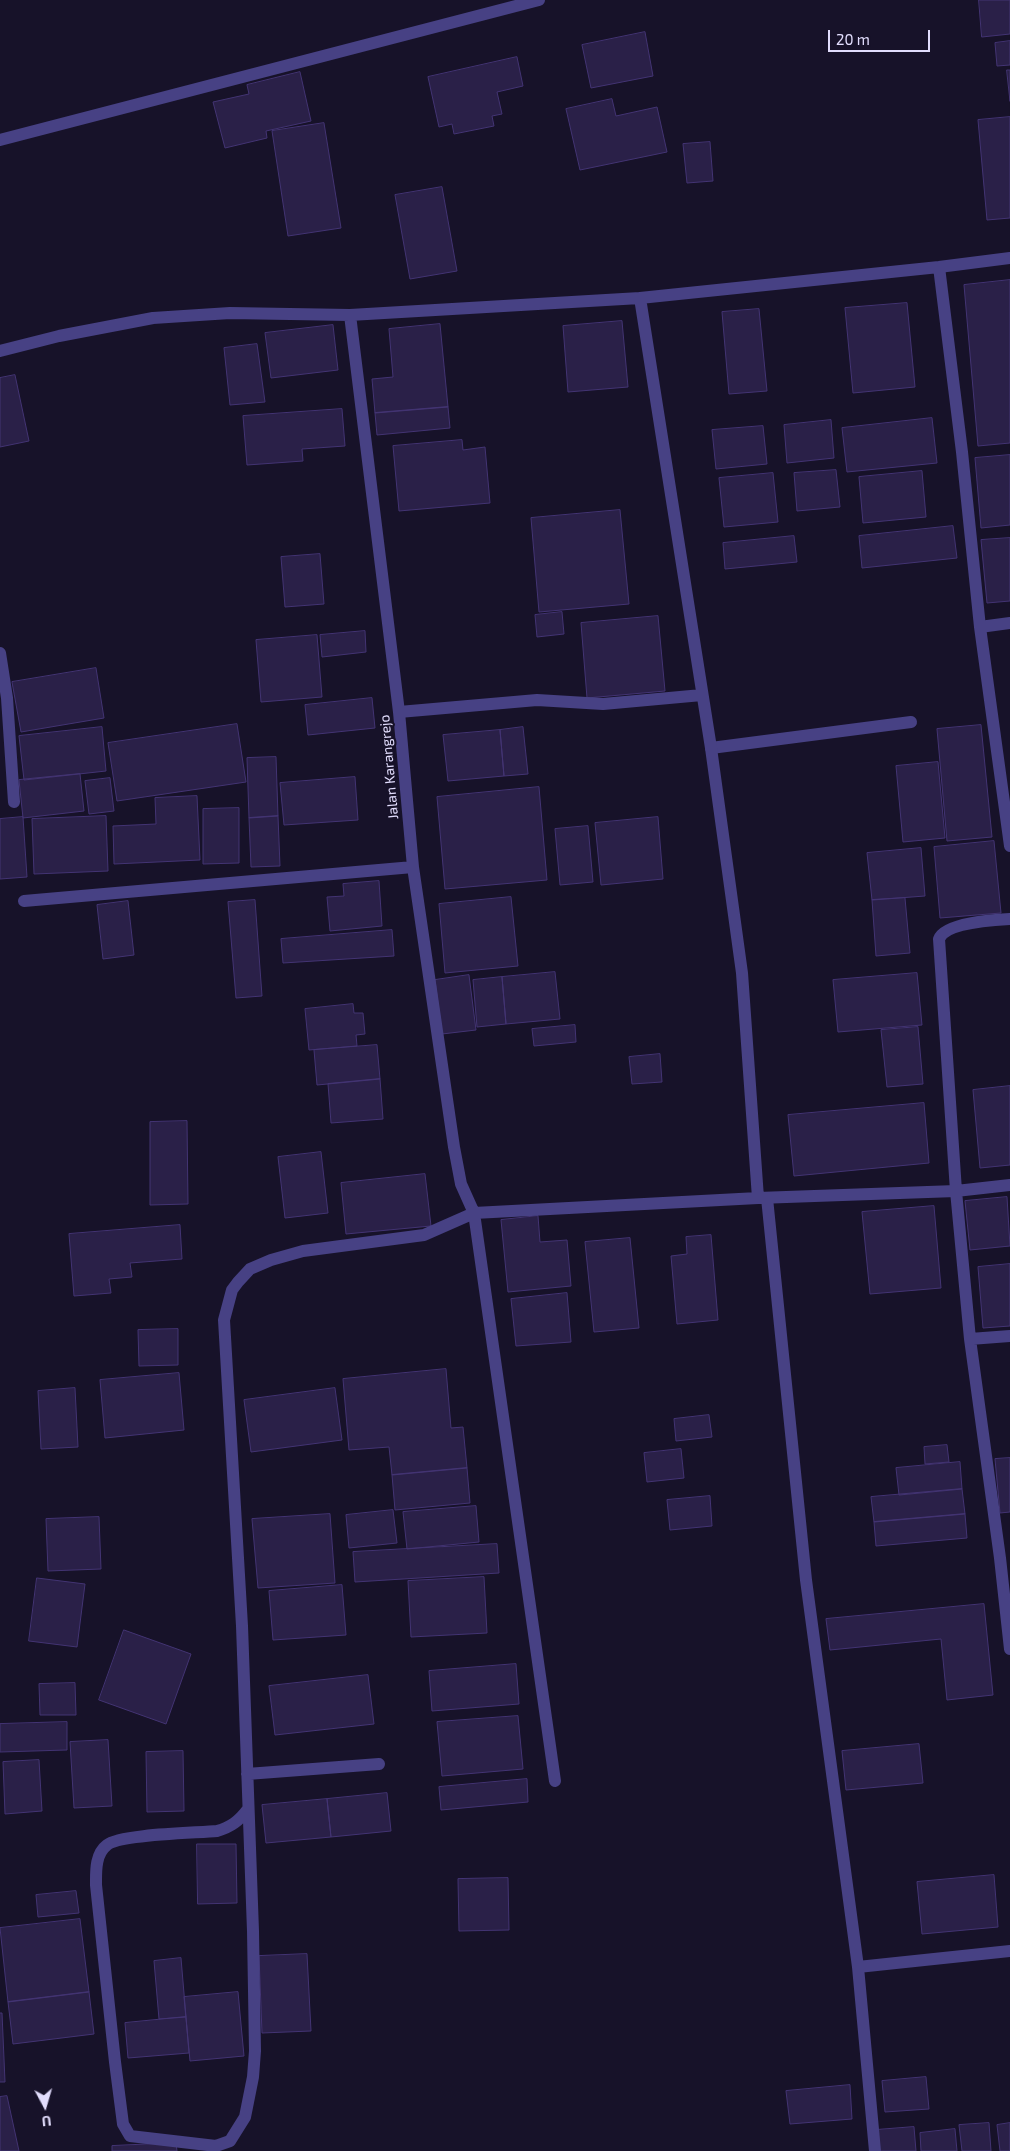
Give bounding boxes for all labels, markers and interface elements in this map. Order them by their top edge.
scale bar [830,20,932,52]
text: 20 m [836,30,870,48]
street label: Jalan Karangrejo [376,714,402,820]
north arrow [20,2081,70,2131]
text: U [41,2112,52,2130]

